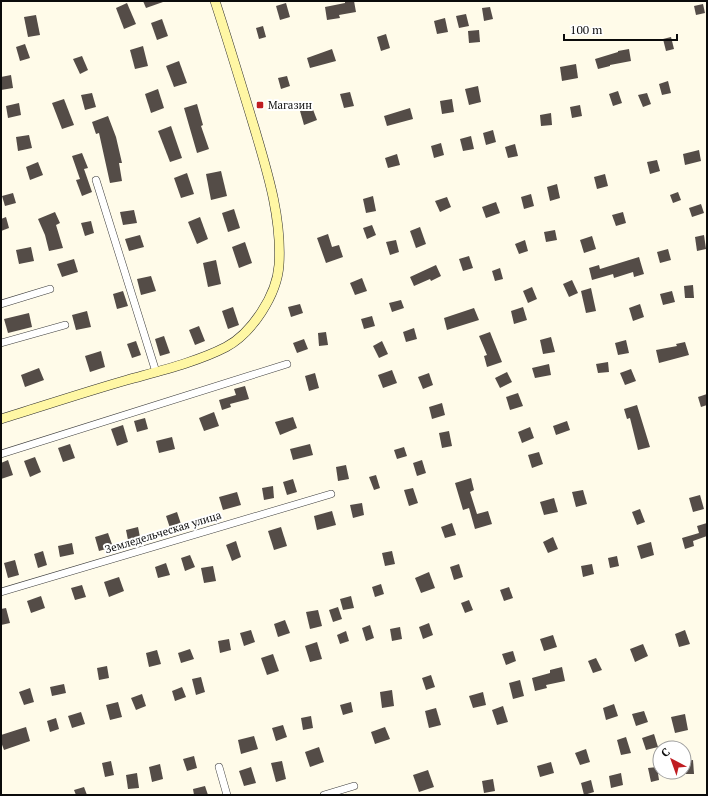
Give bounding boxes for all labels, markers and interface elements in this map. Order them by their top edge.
scale bar [564,16,677,42]
text: 100 m [570,22,603,37]
place label: Магазин [268,98,312,112]
marker: Магазин [255,100,265,110]
street label: Земледельческая улица [103,508,223,556]
north arrow [652,740,692,780]
text: С [658,745,673,760]

